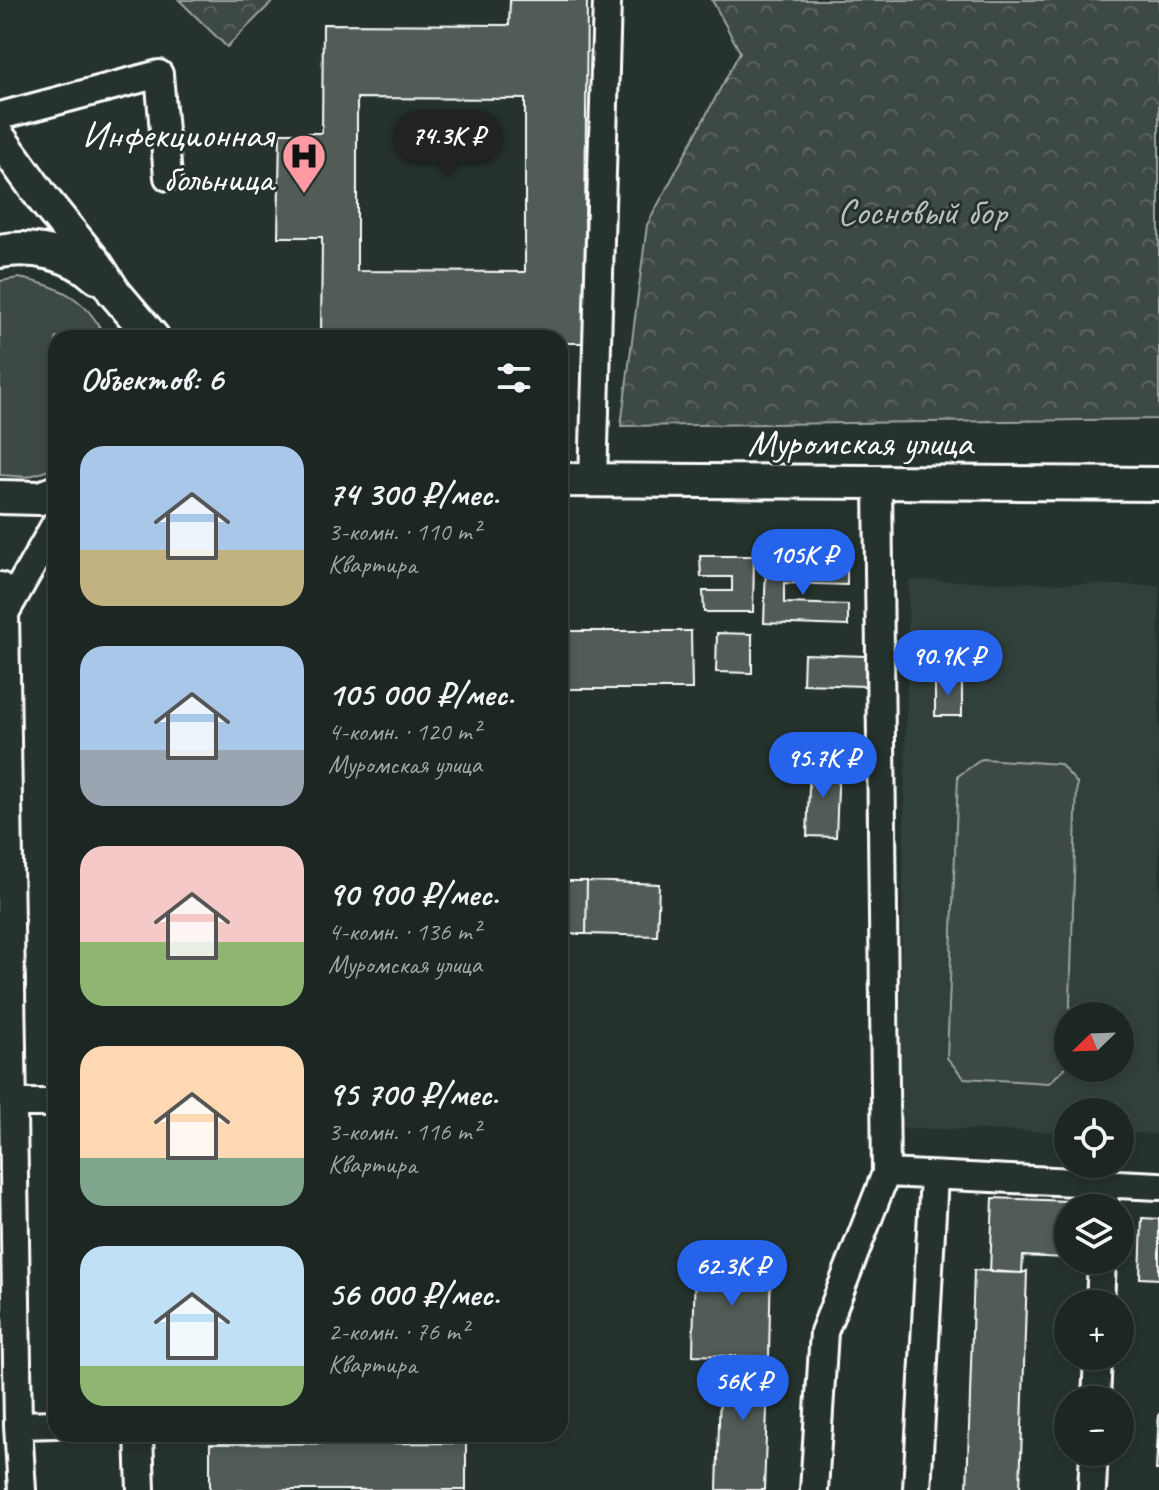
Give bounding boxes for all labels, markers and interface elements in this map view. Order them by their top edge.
pin: 74.3K ₽ [374,110,522,178]
place label: Инфекционная больница [82,111,276,202]
text: 74.3K ₽ [411,119,485,152]
hospital icon: Инфекционная больница [280,132,328,195]
park label: Сосновый бор [837,188,1009,235]
icon: filters [492,356,536,400]
text: Объектов: 6 [80,357,223,400]
street label: Муромская улица [747,419,975,466]
text: 74 300 ₽/мес. [328,472,499,515]
icon: home [144,478,240,574]
text: 3-комн. · 110 m² [328,515,480,548]
pin: 105K ₽ [738,529,868,597]
text: 105K ₽ [769,538,837,571]
text: Квартира [328,548,417,581]
pin: 90.9K ₽ [874,630,1022,698]
text: 90.9K ₽ [912,639,984,672]
text: 105 000 ₽/мес. [328,672,514,715]
icon: home [144,678,240,774]
text: 4-комн. · 120 m² [328,715,480,748]
pin: 95.7K ₽ [749,732,897,800]
text: 95.7K ₽ [787,741,859,774]
text: Муромская улица [328,748,482,781]
text: 90 900 ₽/мес. [328,872,498,915]
icon: home [144,878,240,974]
text: 4-комн. · 136 m² [328,915,480,948]
text: Муромская улица [328,948,482,981]
north arrow [1054,1002,1134,1082]
map controls [1054,1002,1134,1466]
text: 95 700 ₽/мес. [328,1072,498,1115]
icon: home [144,1078,240,1174]
button: locate [1054,1098,1134,1178]
text: 3-комн. · 116 m² [328,1115,480,1148]
text: Квартира [328,1148,417,1181]
button: layers [1054,1194,1134,1274]
pin: 62.3K ₽ [658,1240,806,1308]
text: 62.3K ₽ [695,1249,769,1282]
text: 56 000 ₽/мес. [328,1272,499,1315]
icon: home [144,1278,240,1374]
button: + [1054,1290,1134,1370]
text: 2-комн. · 76 m² [328,1315,468,1348]
text: Квартира [328,1348,417,1381]
pin: 56K ₽ [687,1355,799,1423]
text: 56K ₽ [715,1364,771,1397]
button: − [1054,1386,1134,1466]

